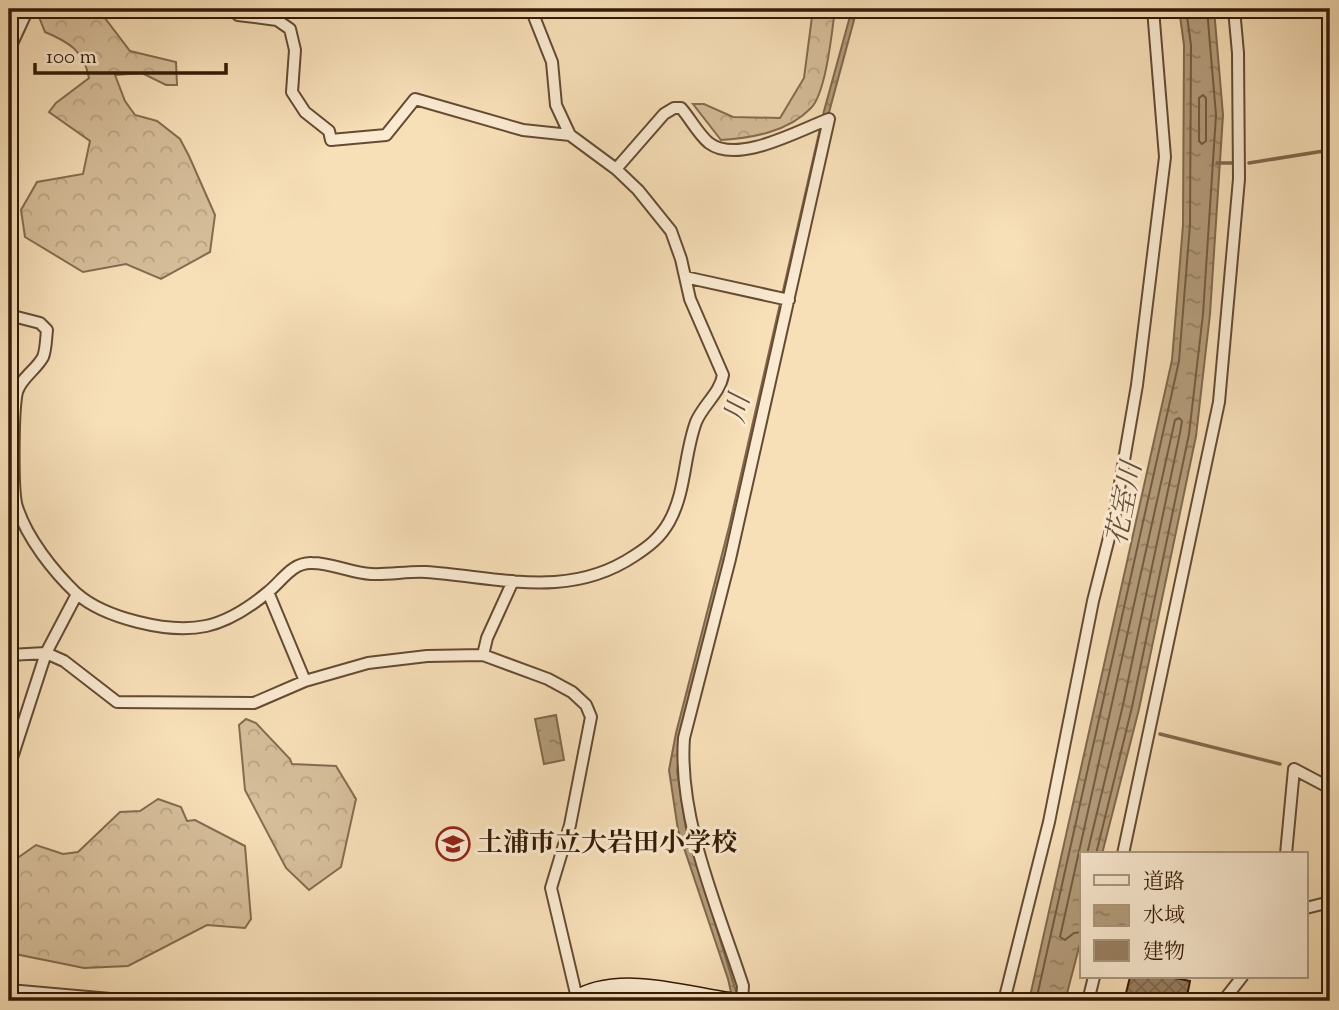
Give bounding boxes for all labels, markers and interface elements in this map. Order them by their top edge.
scale bar [35,32,226,76]
text: 100 m [46,43,97,73]
water label: 川 [716,388,762,427]
water label: 花室川 [1098,456,1154,549]
school or university icon: 土浦市立大岩田小学校 [434,825,472,863]
place label: 土浦市立大岩田小学校 [477,826,737,863]
legend [1080,852,1308,978]
text: 道路 [1143,868,1185,898]
text: 水域 [1143,902,1185,932]
text: 建物 [1143,938,1185,968]

